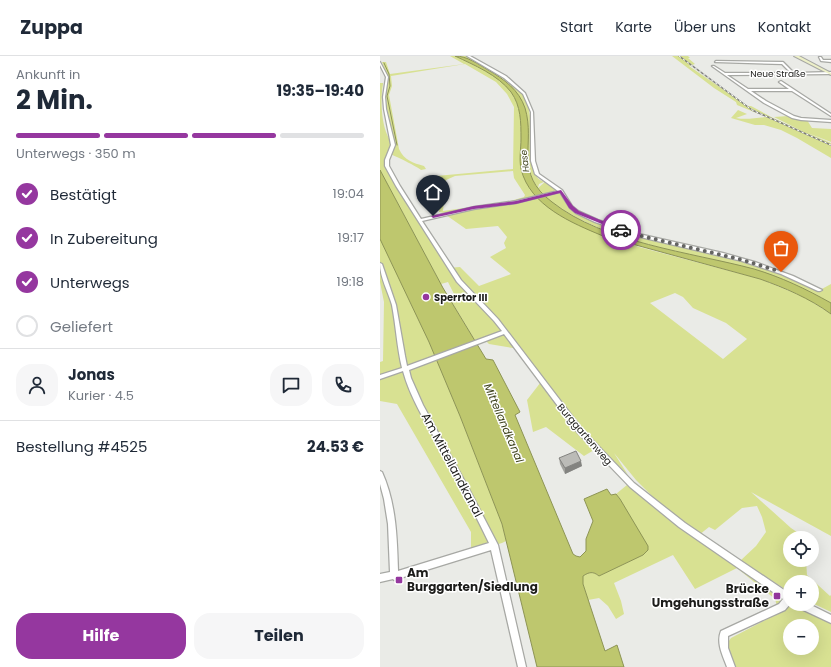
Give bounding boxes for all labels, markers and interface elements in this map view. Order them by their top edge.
text: Zuppa [20,14,83,41]
text: Start [560,17,593,37]
text: Karte [615,17,652,37]
text: Über uns [674,17,736,37]
text: Kontakt [758,17,811,37]
text: Ankunft in [16,65,80,84]
street label: Neue Straße [750,68,806,80]
text: 19:35–19:40 [277,80,364,101]
text: 2 Min. [16,82,93,118]
text: Unterwegs · 350 m [16,144,136,163]
water label: Hase [518,149,532,173]
pin [416,175,450,216]
icon: home [422,181,444,203]
icon: check [16,183,38,205]
text: Bestätigt [50,184,117,205]
text: 19:04 [333,184,364,203]
courier [601,210,641,250]
icon: car [610,219,632,241]
icon: check [16,227,38,249]
text: In Zubereitung [50,228,158,249]
text: 19:17 [338,228,364,247]
pin [764,231,798,272]
icon: bag [770,237,792,259]
icon: check [16,271,38,293]
text: Unterwegs [50,272,130,293]
text: 19:18 [337,272,364,291]
place label: Sperrtor III [434,290,487,305]
marker: Sperrtor III [421,292,431,302]
text: Geliefert [50,316,113,337]
button: person [16,364,58,406]
text: Jonas [68,364,115,385]
button: chat [270,364,312,406]
button: phone [322,364,364,406]
water label: Mittellandkanal [480,381,528,465]
text: Kurier · 4.5 [68,386,134,405]
street label: Burggartenweg [553,400,616,469]
street label: Am Mittellandkanal [418,410,487,520]
text: Bestellung #4525 [16,436,147,457]
text: 24.53 € [307,436,364,457]
map controls [783,531,819,655]
button: locate [783,531,819,567]
place label: Am Burggarten/Siedlung [407,564,538,595]
marker: Am Burggarten/Siedlung [394,575,404,585]
button: + [783,575,819,611]
place label: Brücke Umgehungsstraße [652,580,770,611]
marker: Brücke Umgehungsstraße [772,591,782,601]
button: Hilfe [16,613,186,659]
button: Teilen [194,613,364,659]
button: − [783,619,819,655]

